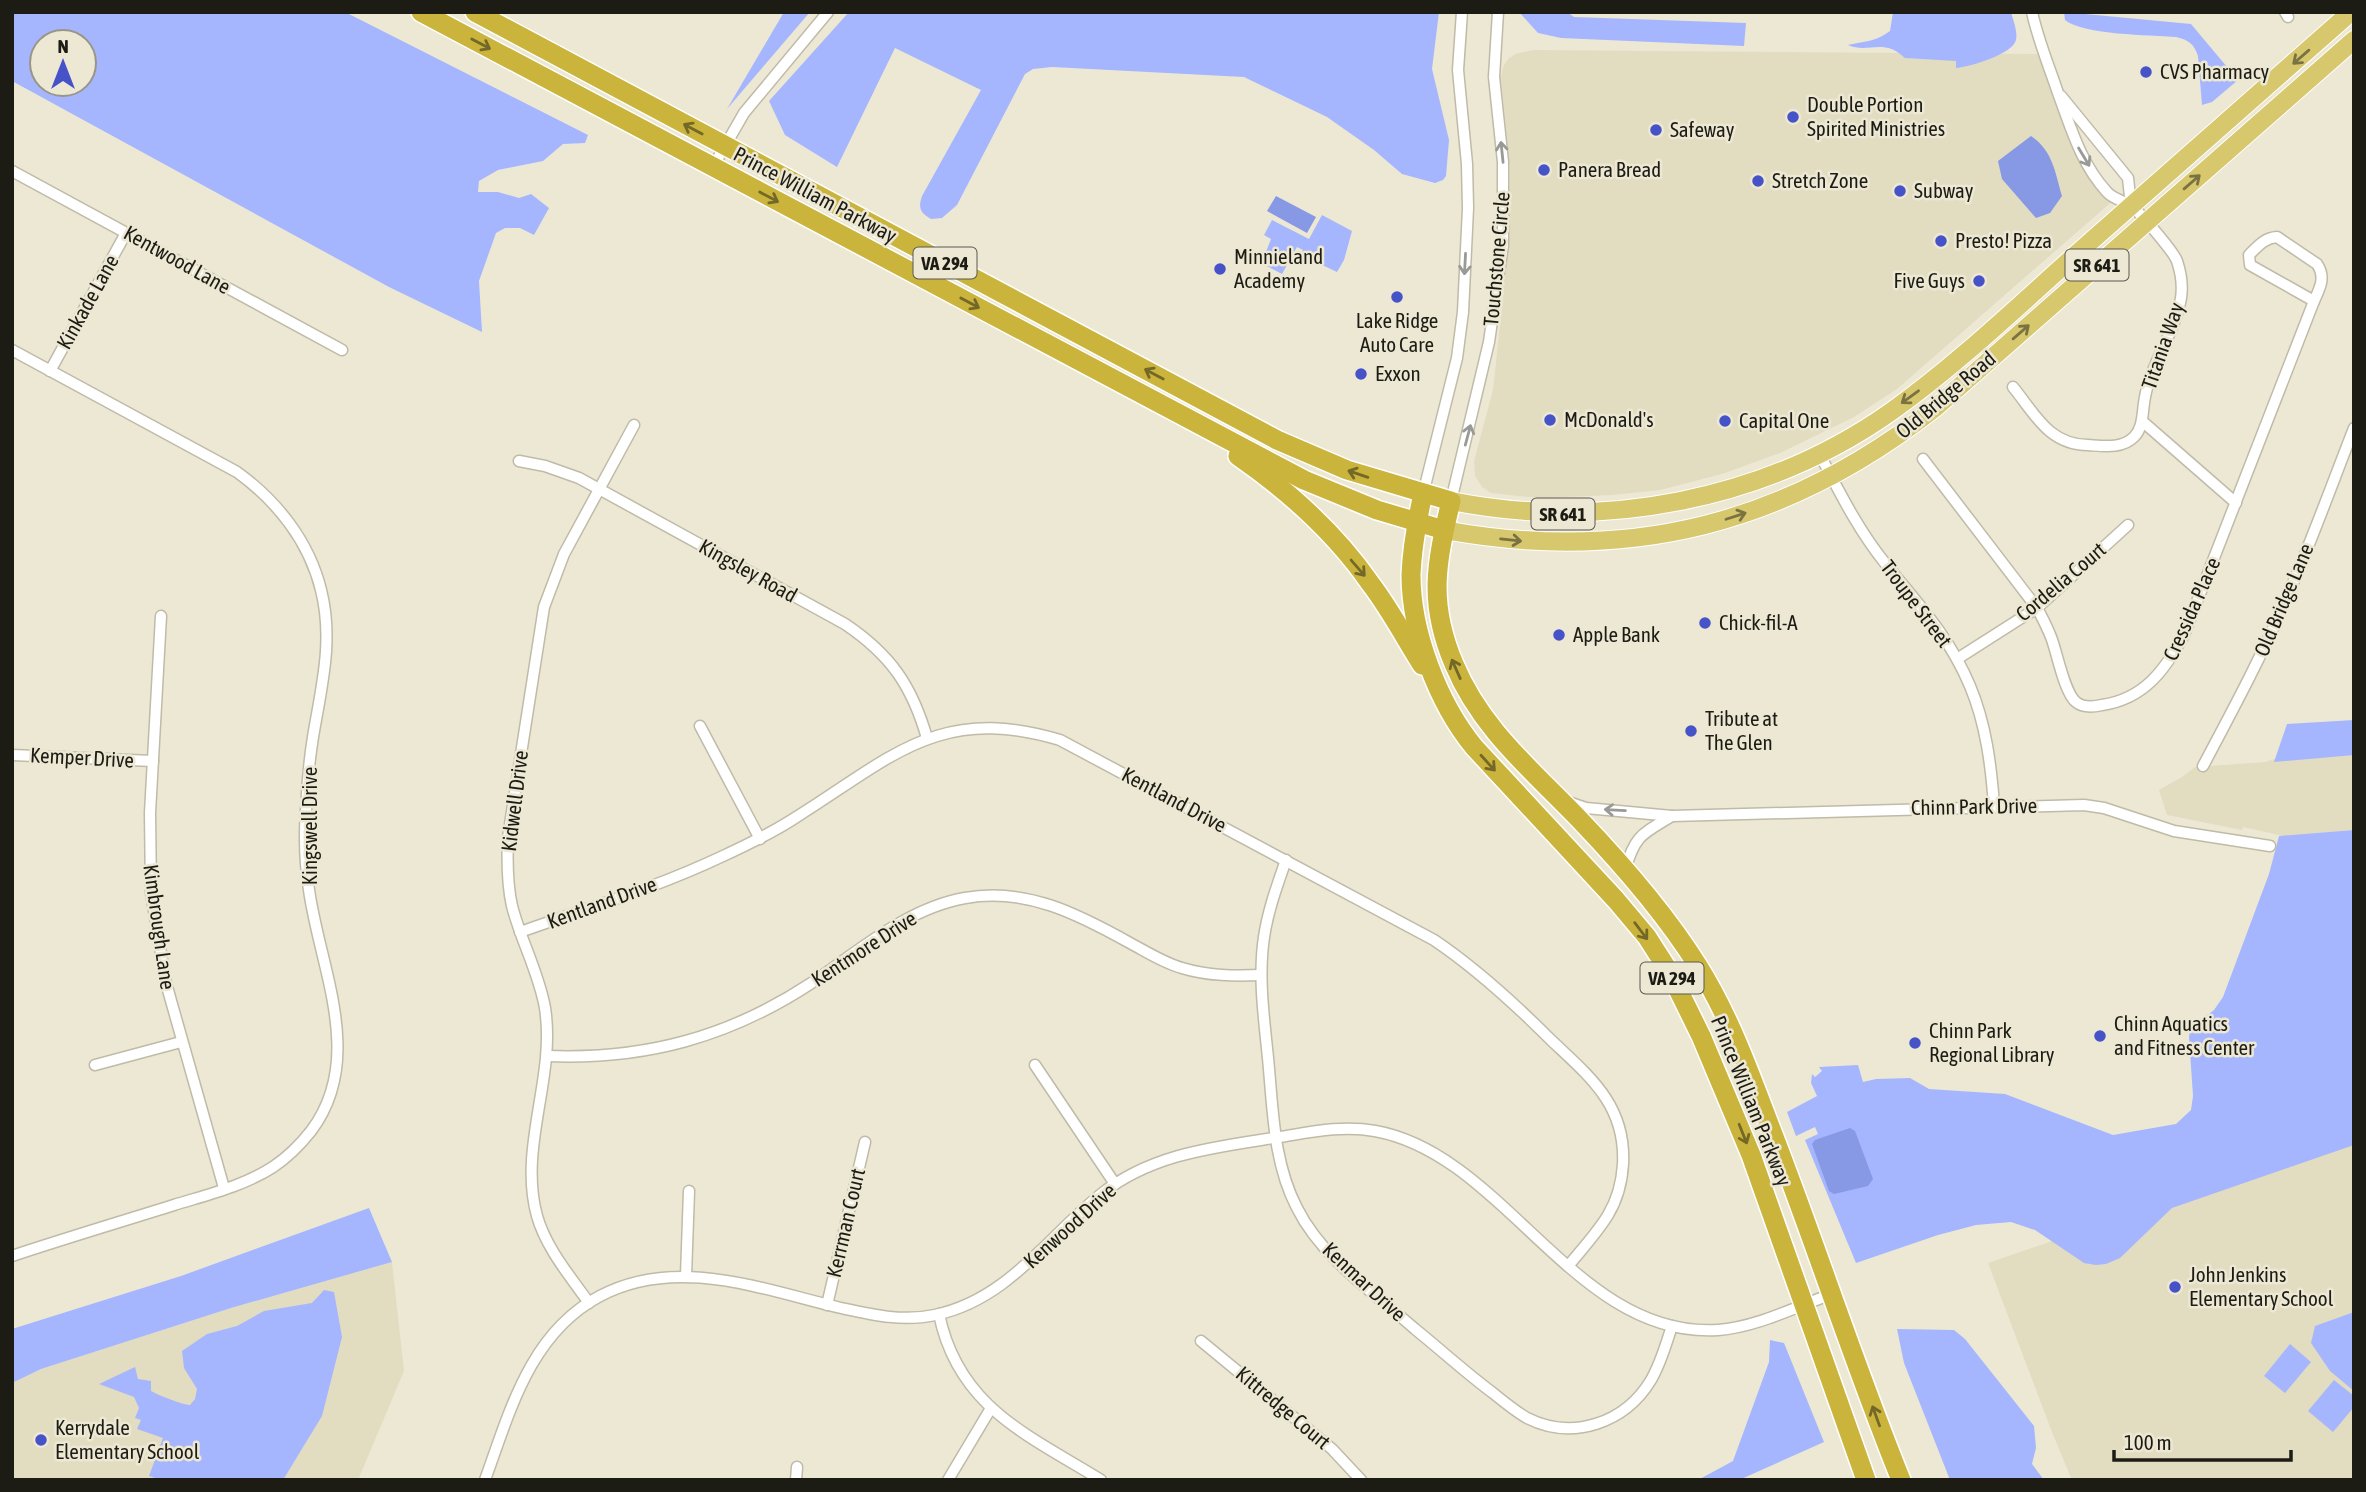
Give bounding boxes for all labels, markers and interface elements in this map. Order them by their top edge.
north arrow [28,28,98,98]
text: N [57,35,69,57]
one-way arrow [470,38,491,51]
one-way arrow [2292,49,2310,65]
place label: CVS Pharmacy [2160,59,2270,83]
marker: CVS Pharmacy [2138,64,2154,80]
place label: Double Portion Spirited Ministries [1807,92,1945,140]
marker: Double Portion Spirited Ministries [1785,109,1801,125]
place label: Safeway [1670,117,1735,141]
one-way arrow [684,122,704,136]
marker: Safeway [1648,122,1664,138]
street label: Prince William Parkway [730,141,901,247]
one-way arrow [1495,142,1508,164]
one-way arrow [2077,146,2091,166]
place label: Panera Bread [1558,157,1661,181]
marker: Panera Bread [1536,162,1552,178]
place label: Stretch Zone [1772,168,1868,192]
marker: Stretch Zone [1750,173,1766,189]
one-way arrow [2183,174,2201,190]
place label: Subway [1914,178,1974,202]
marker: Subway [1892,183,1908,199]
one-way arrow [758,190,779,204]
street label: Touchstone Circle [1478,191,1514,327]
street label: Kentwood Lane [120,220,235,298]
place label: Presto! Pizza [1955,228,2052,252]
marker: Presto! Pizza [1933,233,1949,249]
place label: Minnieland Academy [1234,244,1323,292]
road number: VA 294 [914,247,976,278]
road number: SR 641 [2066,249,2128,280]
street label: Kinkade Lane [51,250,123,353]
one-way arrow [1459,252,1472,275]
marker: Minnieland Academy [1212,261,1228,277]
place label: Five Guys [1894,268,1965,292]
marker: Five Guys [1971,273,1987,289]
marker: Lake Ridge Auto Care [1389,289,1405,305]
one-way arrow [959,297,980,311]
street label: Titania Way [2136,299,2188,392]
place label: Lake Ridge Auto Care [1356,308,1438,356]
one-way arrow [2012,324,2030,340]
street label: Old Bridge Road [1891,346,2000,443]
place label: Exxon [1375,361,1421,385]
marker: Exxon [1353,366,1369,382]
one-way arrow [1144,367,1164,381]
one-way arrow [1901,389,1920,404]
place label: McDonald's [1564,407,1654,431]
place label: Capital One [1739,408,1829,432]
marker: McDonald's [1542,412,1558,428]
marker: Capital One [1717,413,1733,429]
one-way arrow [1462,424,1475,446]
one-way arrow [1347,467,1369,479]
road number: SR 641 [1532,499,1594,530]
one-way arrow [1725,509,1747,522]
street label: Kingsley Road [695,533,802,607]
one-way arrow [1500,534,1522,547]
street label: Cordelia Court [2011,537,2110,626]
street label: Old Bridge Lane [2249,540,2318,660]
street label: Cressida Place [2158,553,2224,664]
street label: Troupe Street [1876,555,1957,652]
one-way arrow [1350,559,1366,577]
place label: Chick-fil-A [1719,610,1798,634]
marker: Chick-fil-A [1697,615,1713,631]
place label: Apple Bank [1573,622,1660,646]
marker: Apple Bank [1551,627,1567,643]
one-way arrow [1449,659,1462,680]
place label: Tribute at The Glen [1705,706,1778,754]
marker: Tribute at The Glen [1683,723,1699,739]
street label: Kemper Drive [30,742,135,772]
street label: Kidwell Drive [496,749,532,853]
one-way arrow [1480,753,1496,771]
street label: Kentland Drive [1118,762,1231,837]
street label: Kingswell Drive [297,767,321,885]
street label: Chinn Park Drive [1911,793,2037,819]
one-way arrow [1604,803,1627,816]
street label: Kimbrough Lane [139,863,181,991]
street label: Kentland Drive [544,871,660,933]
street label: Kentmore Drive [807,905,920,991]
one-way arrow [1634,921,1649,939]
road number: VA 294 [1640,962,1704,994]
place label: Chinn Aquatics and Fitness Center [2114,1011,2255,1059]
street label: Prince William Parkway [1707,1012,1797,1189]
place label: Chinn Park Regional Library [1929,1018,2055,1066]
marker: Chinn Aquatics and Fitness Center [2092,1028,2108,1044]
marker: Chinn Park Regional Library [1907,1035,1923,1051]
one-way arrow [1737,1122,1750,1144]
street label: Kerrman Court [821,1166,869,1280]
street label: Kenwood Drive [1018,1178,1120,1273]
street label: Kenmar Drive [1318,1237,1411,1326]
place label: John Jenkins Elementary School [2189,1262,2334,1310]
marker: John Jenkins Elementary School [2167,1279,2183,1295]
street label: Kittredge Court [1232,1361,1336,1453]
one-way arrow [1869,1405,1882,1427]
place label: Kerrydale Elementary School [55,1415,200,1463]
scale bar [2114,1418,2291,1462]
text: 100 m [2124,1430,2172,1454]
marker: Kerrydale Elementary School [33,1432,49,1448]

